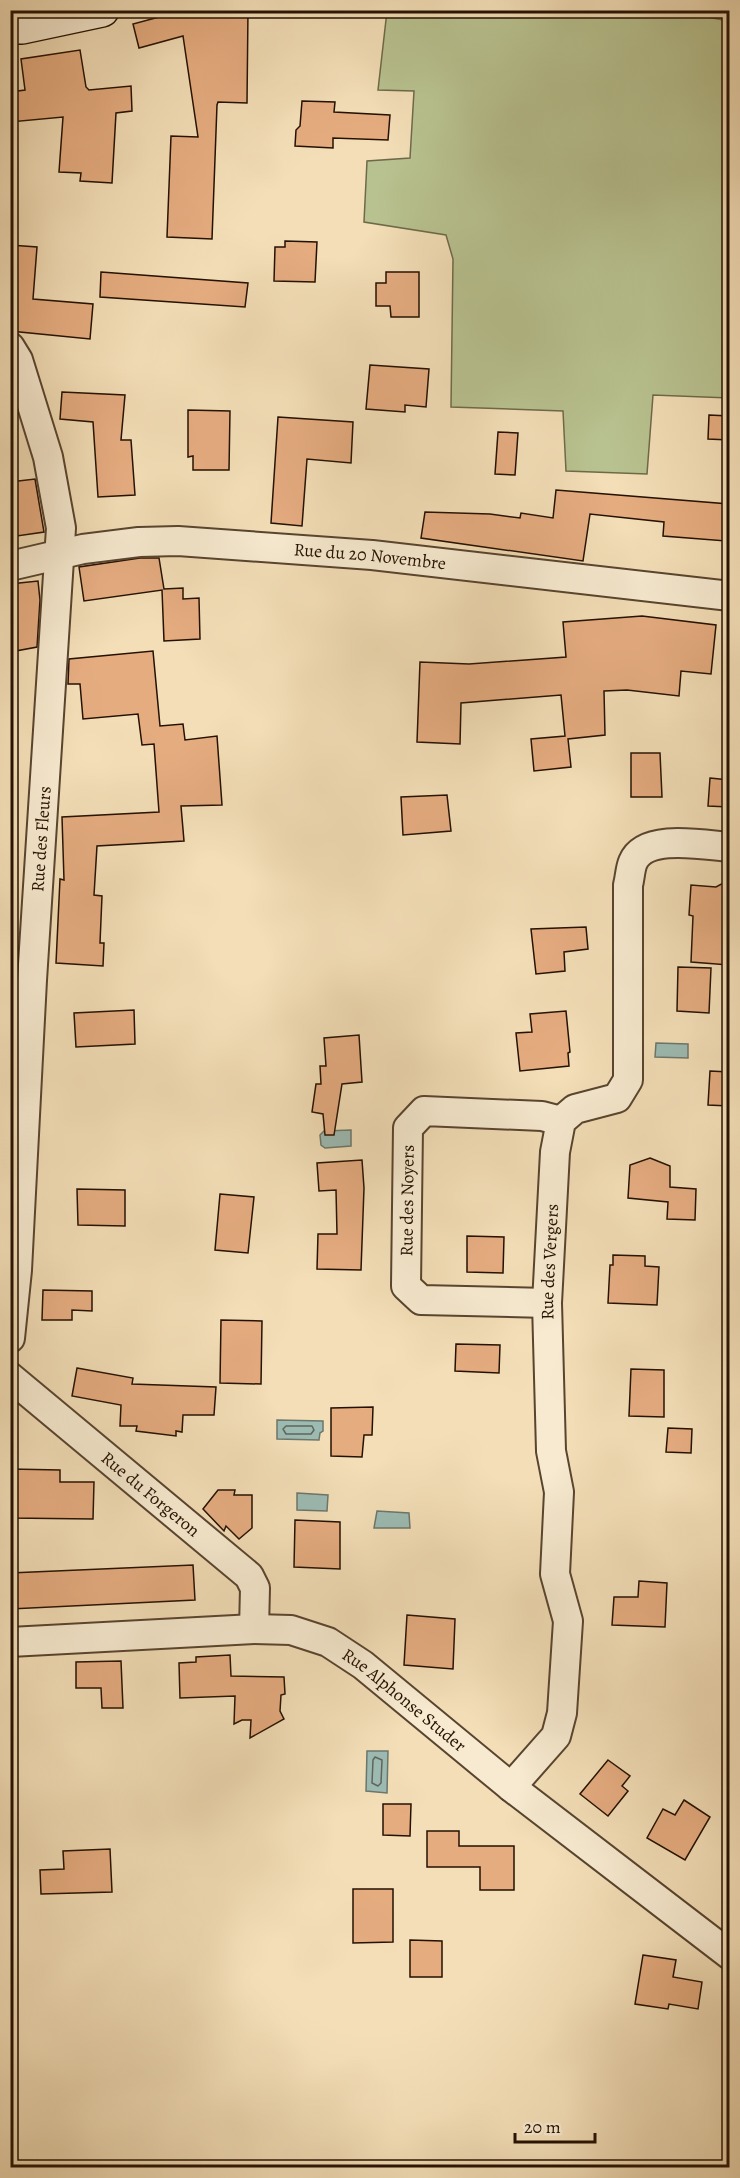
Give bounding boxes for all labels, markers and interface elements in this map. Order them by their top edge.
street label: Rue du 20 Novembre [293,537,447,575]
street label: Rue des Fleurs [25,785,57,893]
street label: Rue des Noyers [394,1145,420,1257]
street label: Rue des Vergers [535,1203,564,1320]
street label: Rue du Forgeron [96,1446,205,1542]
street label: Rue Alphonse Studer [337,1642,471,1757]
scale bar [515,2106,594,2144]
text: 20 m [524,2115,561,2139]

